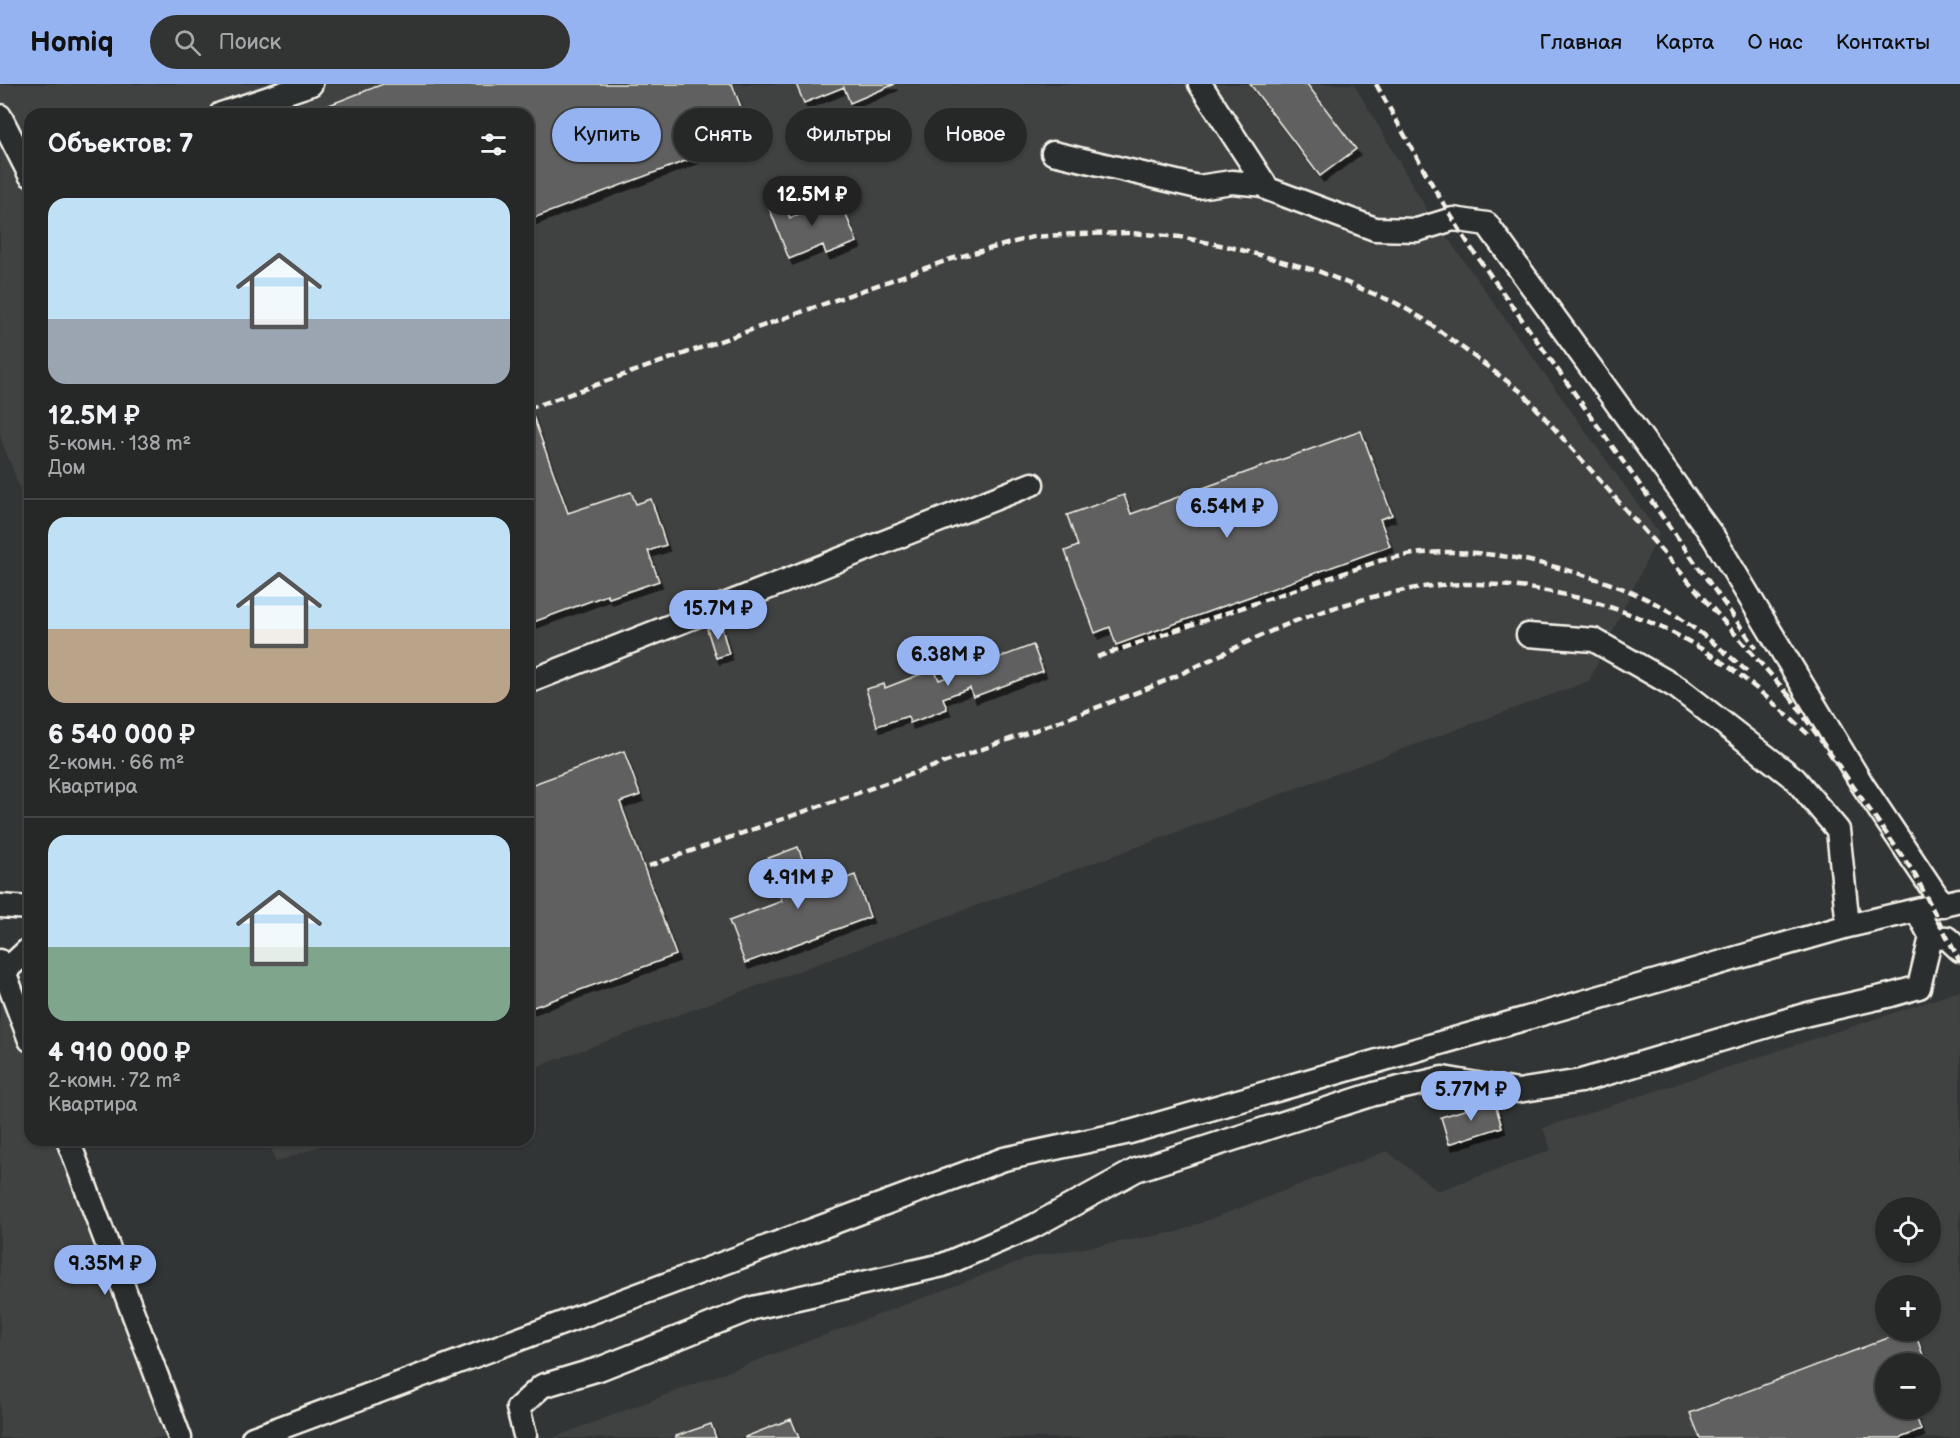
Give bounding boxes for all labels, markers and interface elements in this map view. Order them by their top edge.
search box [150,15,570,69]
text: Homiq [30,26,114,59]
icon: search [171,26,204,59]
text: Поиск [219,29,281,56]
text: Главная [1539,30,1622,55]
text: Карта [1655,30,1714,55]
text: О нас [1747,30,1803,55]
text: Контакты [1836,30,1930,55]
chip: Купить [552,108,661,162]
chip: Снять [673,108,773,162]
chip: Фильтры [785,108,912,162]
chip: Новое [924,108,1027,162]
icon: filters [477,128,510,161]
text: Объектов: 7 [48,129,193,160]
pin: 12.5M ₽ [757,176,867,227]
text: 12.5M ₽ [777,183,847,207]
icon: home [225,237,333,345]
text: 12.5M ₽ [48,401,140,432]
text: 5-комн. · 138 m² [48,432,191,456]
text: Дом [48,456,86,480]
pin: 6.54M ₽ [1172,488,1282,539]
text: 6.54M ₽ [1190,495,1264,519]
icon: home [225,556,333,664]
pin: 15.7M ₽ [663,590,773,641]
text: 15.7M ₽ [683,597,753,621]
pin: 6.38M ₽ [893,636,1003,687]
text: 6.38M ₽ [911,643,985,667]
text: 6 540 000 ₽ [48,720,195,751]
text: 2-комн. · 66 m² [48,751,184,775]
text: Квартира [48,775,138,799]
pin: 4.91M ₽ [743,859,853,910]
text: 4.91M ₽ [763,866,833,890]
icon: home [225,874,333,982]
text: 4 910 000 ₽ [48,1038,190,1069]
text: 2-комн. · 72 m² [48,1069,181,1093]
pin: 5.77M ₽ [1416,1071,1526,1122]
text: 5.77M ₽ [1435,1078,1507,1102]
text: Квартира [48,1093,138,1117]
map controls [1875,1197,1941,1419]
button: locate [1875,1197,1941,1263]
pin: 9.35M ₽ [50,1245,160,1296]
text: 9.35M ₽ [68,1252,142,1276]
button: + [1875,1275,1941,1341]
button: − [1875,1353,1941,1419]

